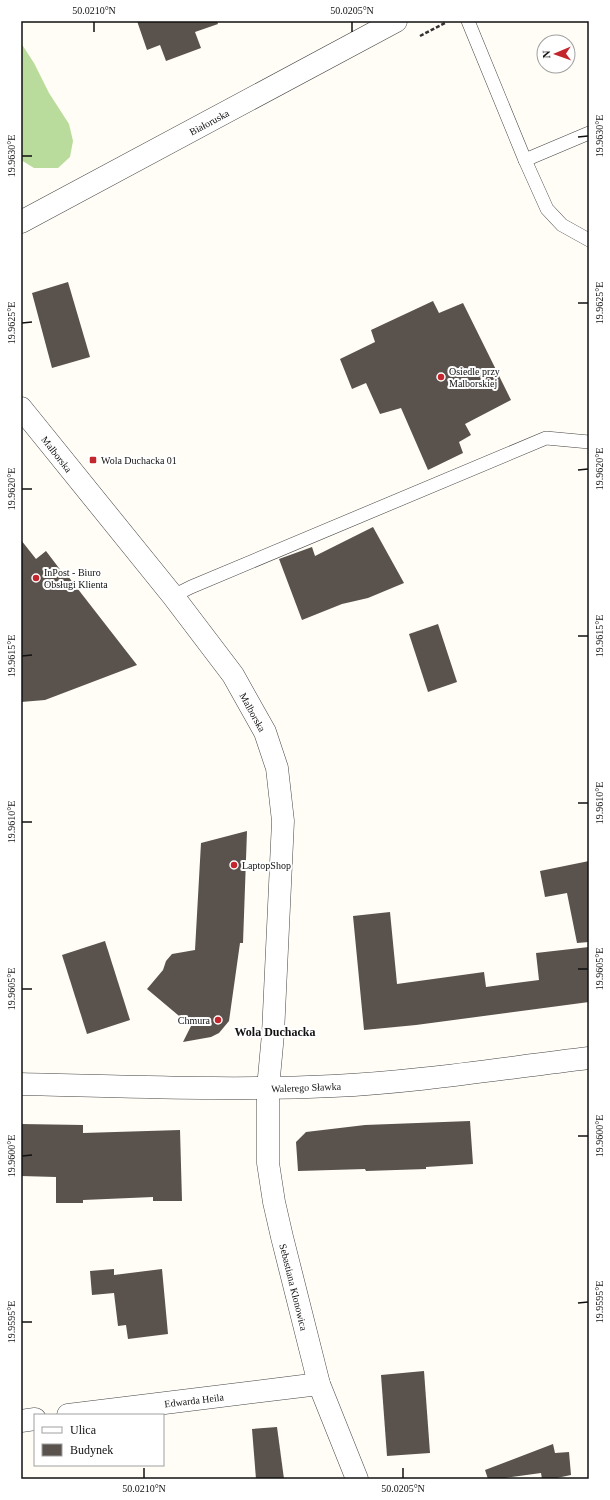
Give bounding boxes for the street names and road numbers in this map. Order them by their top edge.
street label: Białoruska [188,107,231,137]
street label: Malborska [39,434,74,475]
street label: Malborska [237,691,268,734]
street label: Walerego Sławka [271,1081,342,1094]
street label: Sebastiana Klonowica [277,1243,310,1332]
street label: Edwarda Heila [164,1391,225,1410]

